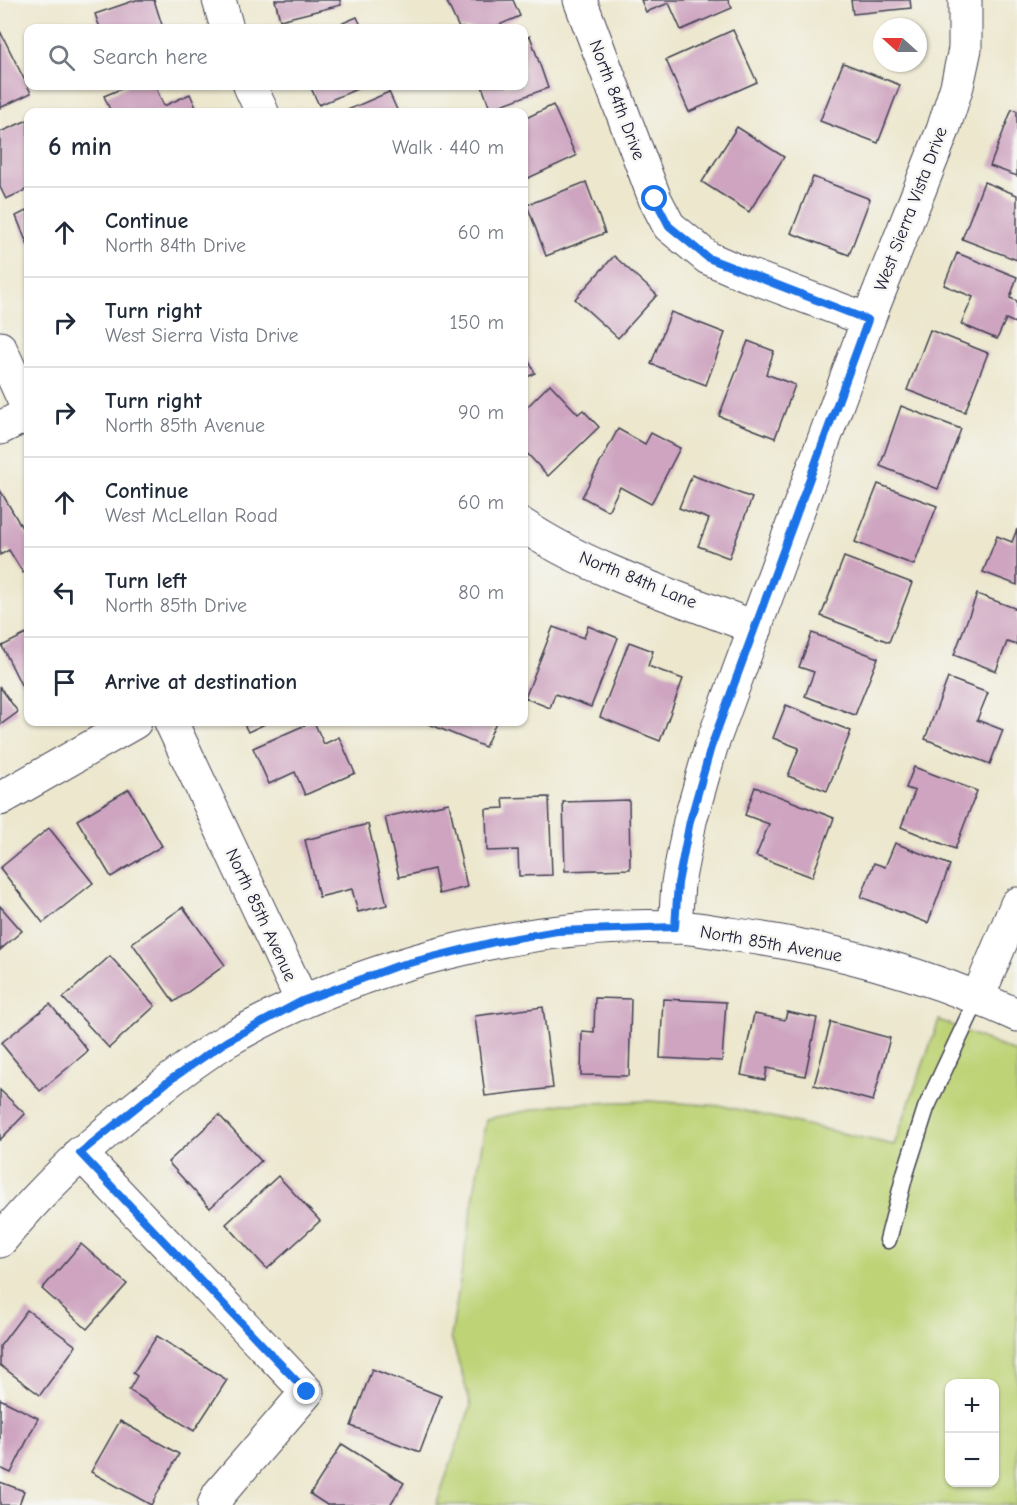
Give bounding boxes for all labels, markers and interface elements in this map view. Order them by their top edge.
north arrow [873,18,927,72]
search box [24,24,528,90]
street label: North 84th Drive [584,37,650,163]
icon: search [45,41,78,74]
text: Search here [93,44,208,70]
street label: West Sierra Vista Drive [870,124,952,294]
text: 6 min [48,132,112,162]
text: Walk · 440 m [392,136,504,159]
route start [641,185,667,211]
text: Continue [105,208,188,234]
icon: ahead [48,216,81,249]
text: 60 m [458,221,504,244]
text: North 84th Drive [105,234,246,257]
text: Turn right [105,298,202,324]
icon: right [48,306,81,339]
text: 150 m [450,311,504,334]
text: West Sierra Vista Drive [105,324,299,347]
text: Turn right [105,388,202,414]
icon: right [48,396,81,429]
text: 90 m [458,401,504,424]
text: North 85th Avenue [105,414,265,437]
text: Continue [105,478,188,504]
icon: ahead [48,486,81,519]
text: 60 m [458,491,504,514]
text: West McLellan Road [105,504,278,527]
street label: North 84th Lane [576,547,700,613]
text: Turn left [105,568,187,594]
icon: left [48,576,81,609]
text: 80 m [458,581,504,604]
text: North 85th Drive [105,594,247,617]
icon: arrive [48,666,81,699]
text: Arrive at destination [105,669,297,695]
street label: North 85th Avenue [221,845,301,985]
street label: North 85th Avenue [698,921,844,967]
route end [293,1378,319,1404]
map controls [945,1379,999,1487]
button: + [945,1379,999,1433]
button: − [945,1433,999,1487]

